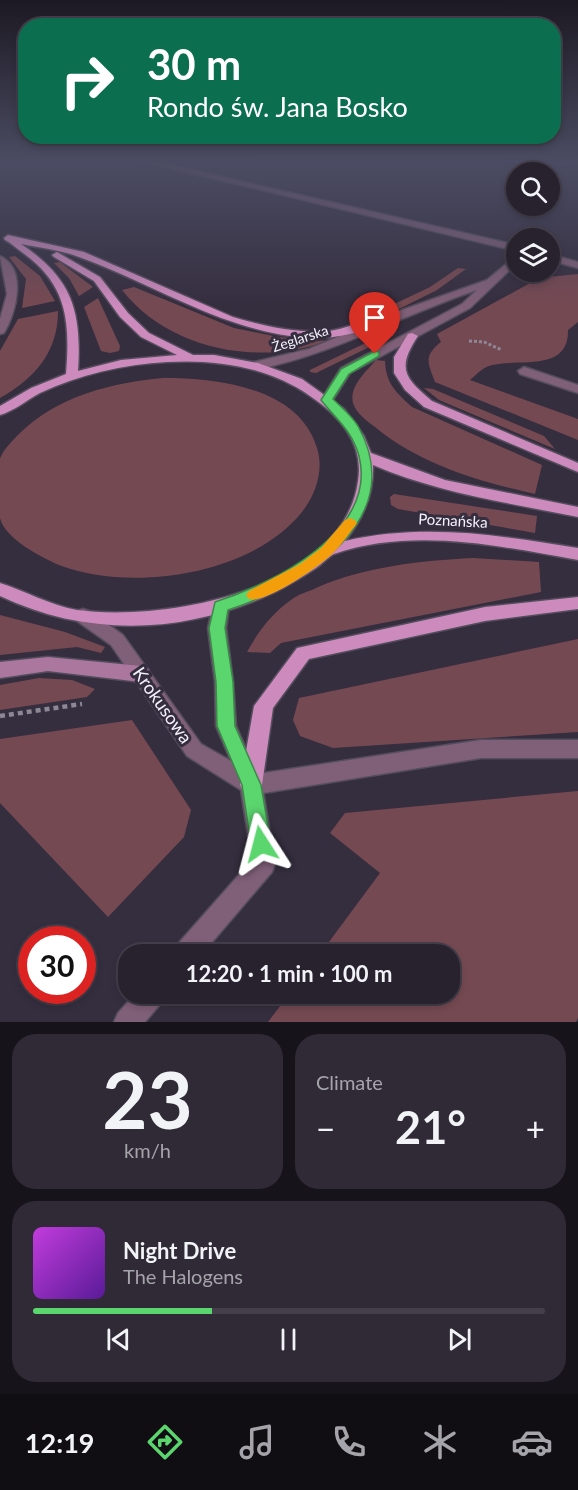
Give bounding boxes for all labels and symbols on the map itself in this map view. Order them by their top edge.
pin [349,292,400,354]
street label: Żeglarska [270,321,330,355]
street label: Poznańska [418,509,488,531]
street label: Krokusowa [129,663,197,747]
position arrow [229,812,293,876]
speed limit sign: 30 [18,926,96,1004]

